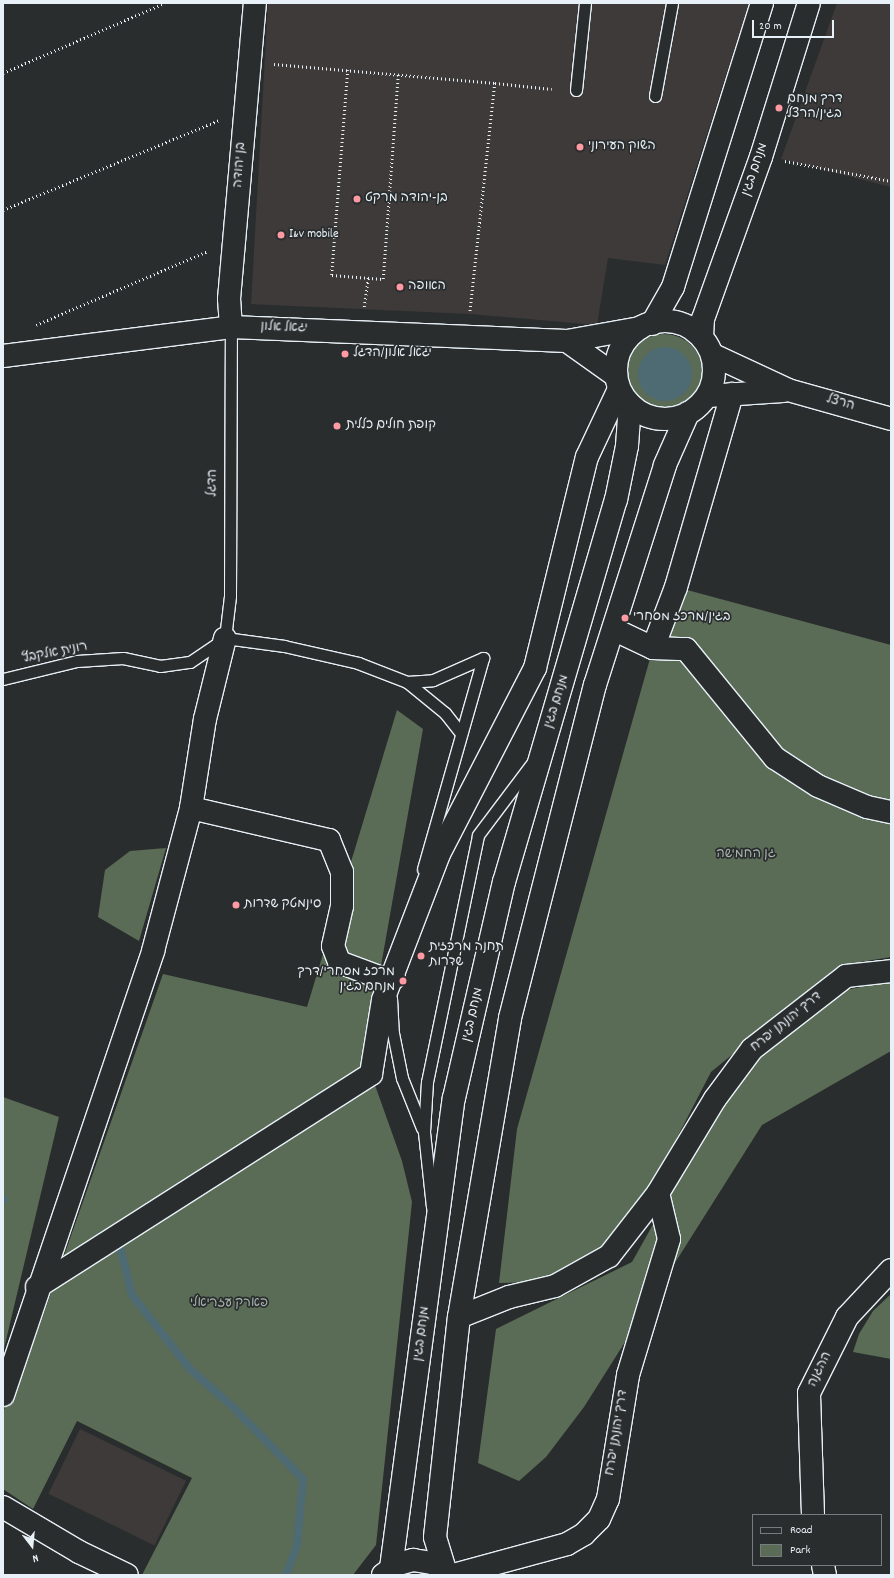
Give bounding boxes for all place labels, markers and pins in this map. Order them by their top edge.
place label: דרך מנחם בגין/הרצל [787,93,843,124]
marker: דרך מנחם בגין/הרצל [774,103,784,113]
place label: השוק העירוני [588,139,656,155]
marker: השוק העירוני [575,142,585,152]
place label: בן-יהודה מרקט [365,191,448,207]
marker: בן-יהודה מרקט [352,194,362,204]
place label: I&v mobile [289,227,339,243]
marker: I&v mobile [276,230,286,240]
place label: האופה [408,279,446,295]
marker: האופה [395,282,405,292]
place label: יגאל אלון/הדגל [353,346,432,362]
marker: יגאל אלון/הדגל [340,349,350,359]
place label: קופת חולים כללית [346,418,436,434]
marker: קופת חולים כללית [331,420,343,432]
place label: בגין/מרכז מסחרי [633,610,730,626]
marker: בגין/מרכז מסחרי [620,613,630,623]
place label: סינמטק שדרות [244,897,321,913]
marker: סינמטק שדרות [231,900,241,910]
place label: תחנה מרכזית שדרות [429,941,504,972]
marker: תחנה מרכזית שדרות [416,951,426,961]
place label: מרכז מסחרי/דרך מנחם בגין [297,966,395,997]
marker: מרכז מסחרי/דרך מנחם בגין [398,976,408,986]

